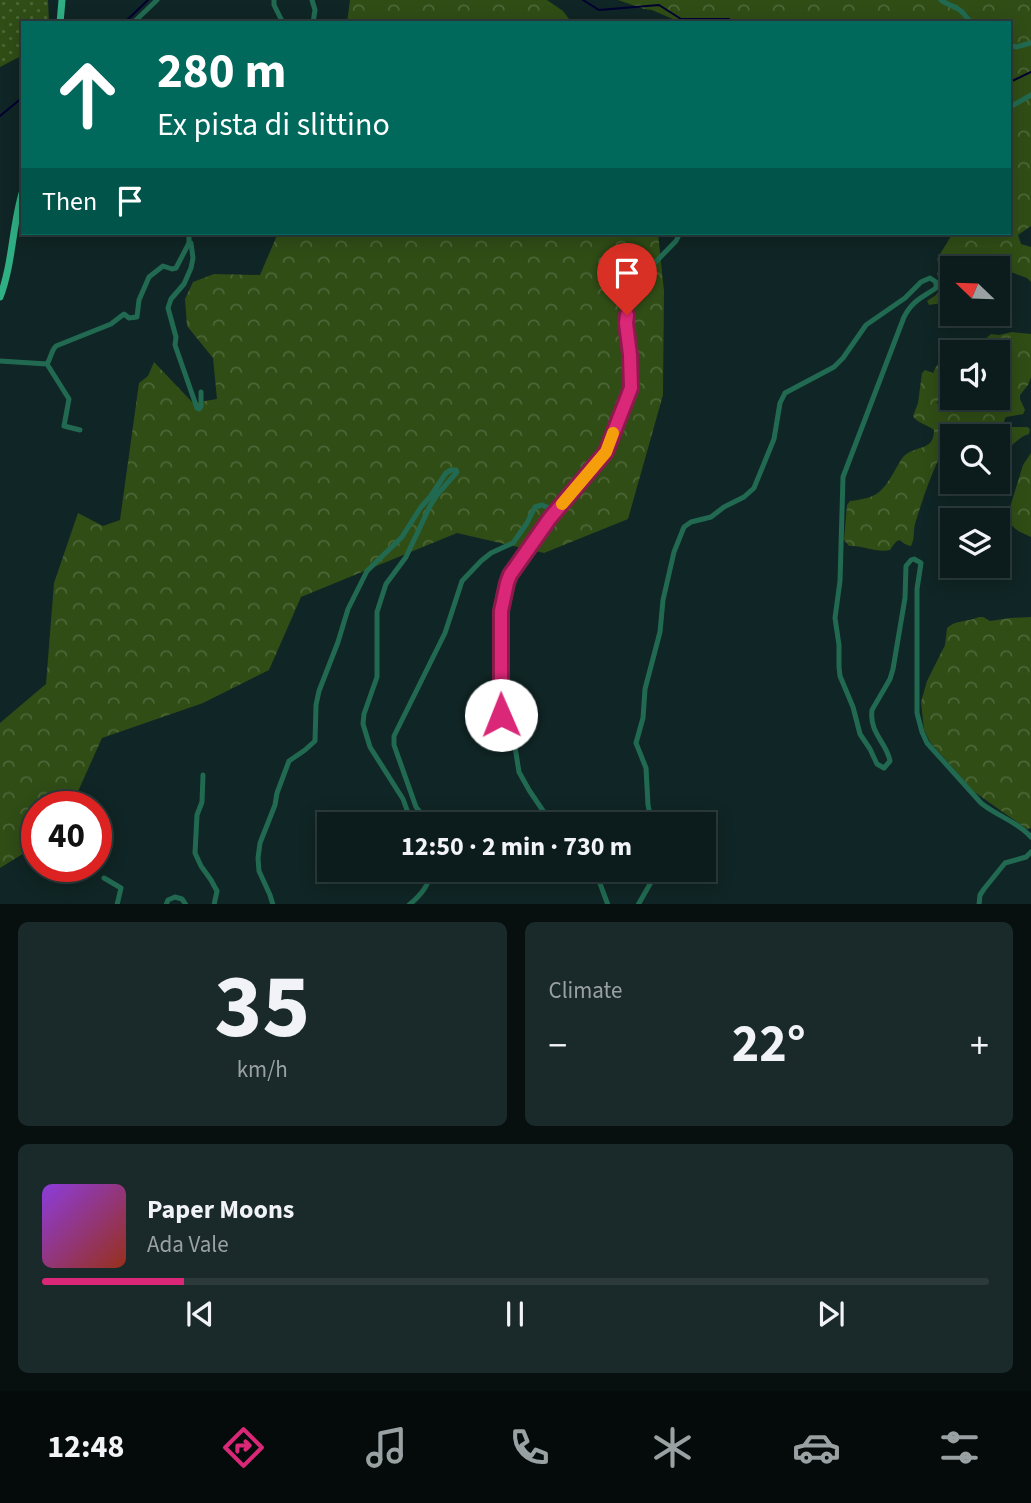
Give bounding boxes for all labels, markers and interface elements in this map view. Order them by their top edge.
text: 280 m [157,37,286,107]
icon: ahead [42,49,133,140]
text: Ex pista di slittino [157,102,390,148]
icon: arrive [111,182,149,220]
text: Then [42,183,97,220]
pin [597,243,657,315]
icon: arrive [608,254,646,292]
north arrow [940,256,1010,326]
map controls [940,256,1010,578]
button: sound [940,340,1010,410]
button: search [940,424,1010,494]
button: layers [940,508,1010,578]
position arrow [464,678,538,752]
speed limit sign: 40 [21,791,112,882]
text: 12:50 · 2 min · 730 m [401,828,632,865]
text: 35 [214,943,310,1072]
text: Climate [549,974,622,1007]
text: 22° [732,1008,806,1082]
text: − [549,1019,567,1073]
text: + [970,1019,989,1073]
text: km/h [237,1053,288,1086]
text: Paper Moons [147,1191,294,1228]
text: Ada Vale [147,1228,229,1261]
icon: previous [181,1295,219,1333]
icon: pause [496,1295,534,1333]
icon: next [812,1295,850,1333]
icon: directions [219,1423,268,1472]
icon: music [362,1423,411,1472]
icon: phone [505,1423,554,1472]
icon: climate [648,1423,697,1472]
icon: car [792,1423,841,1472]
icon: filters [935,1423,984,1472]
text: 12:48 [47,1424,124,1470]

